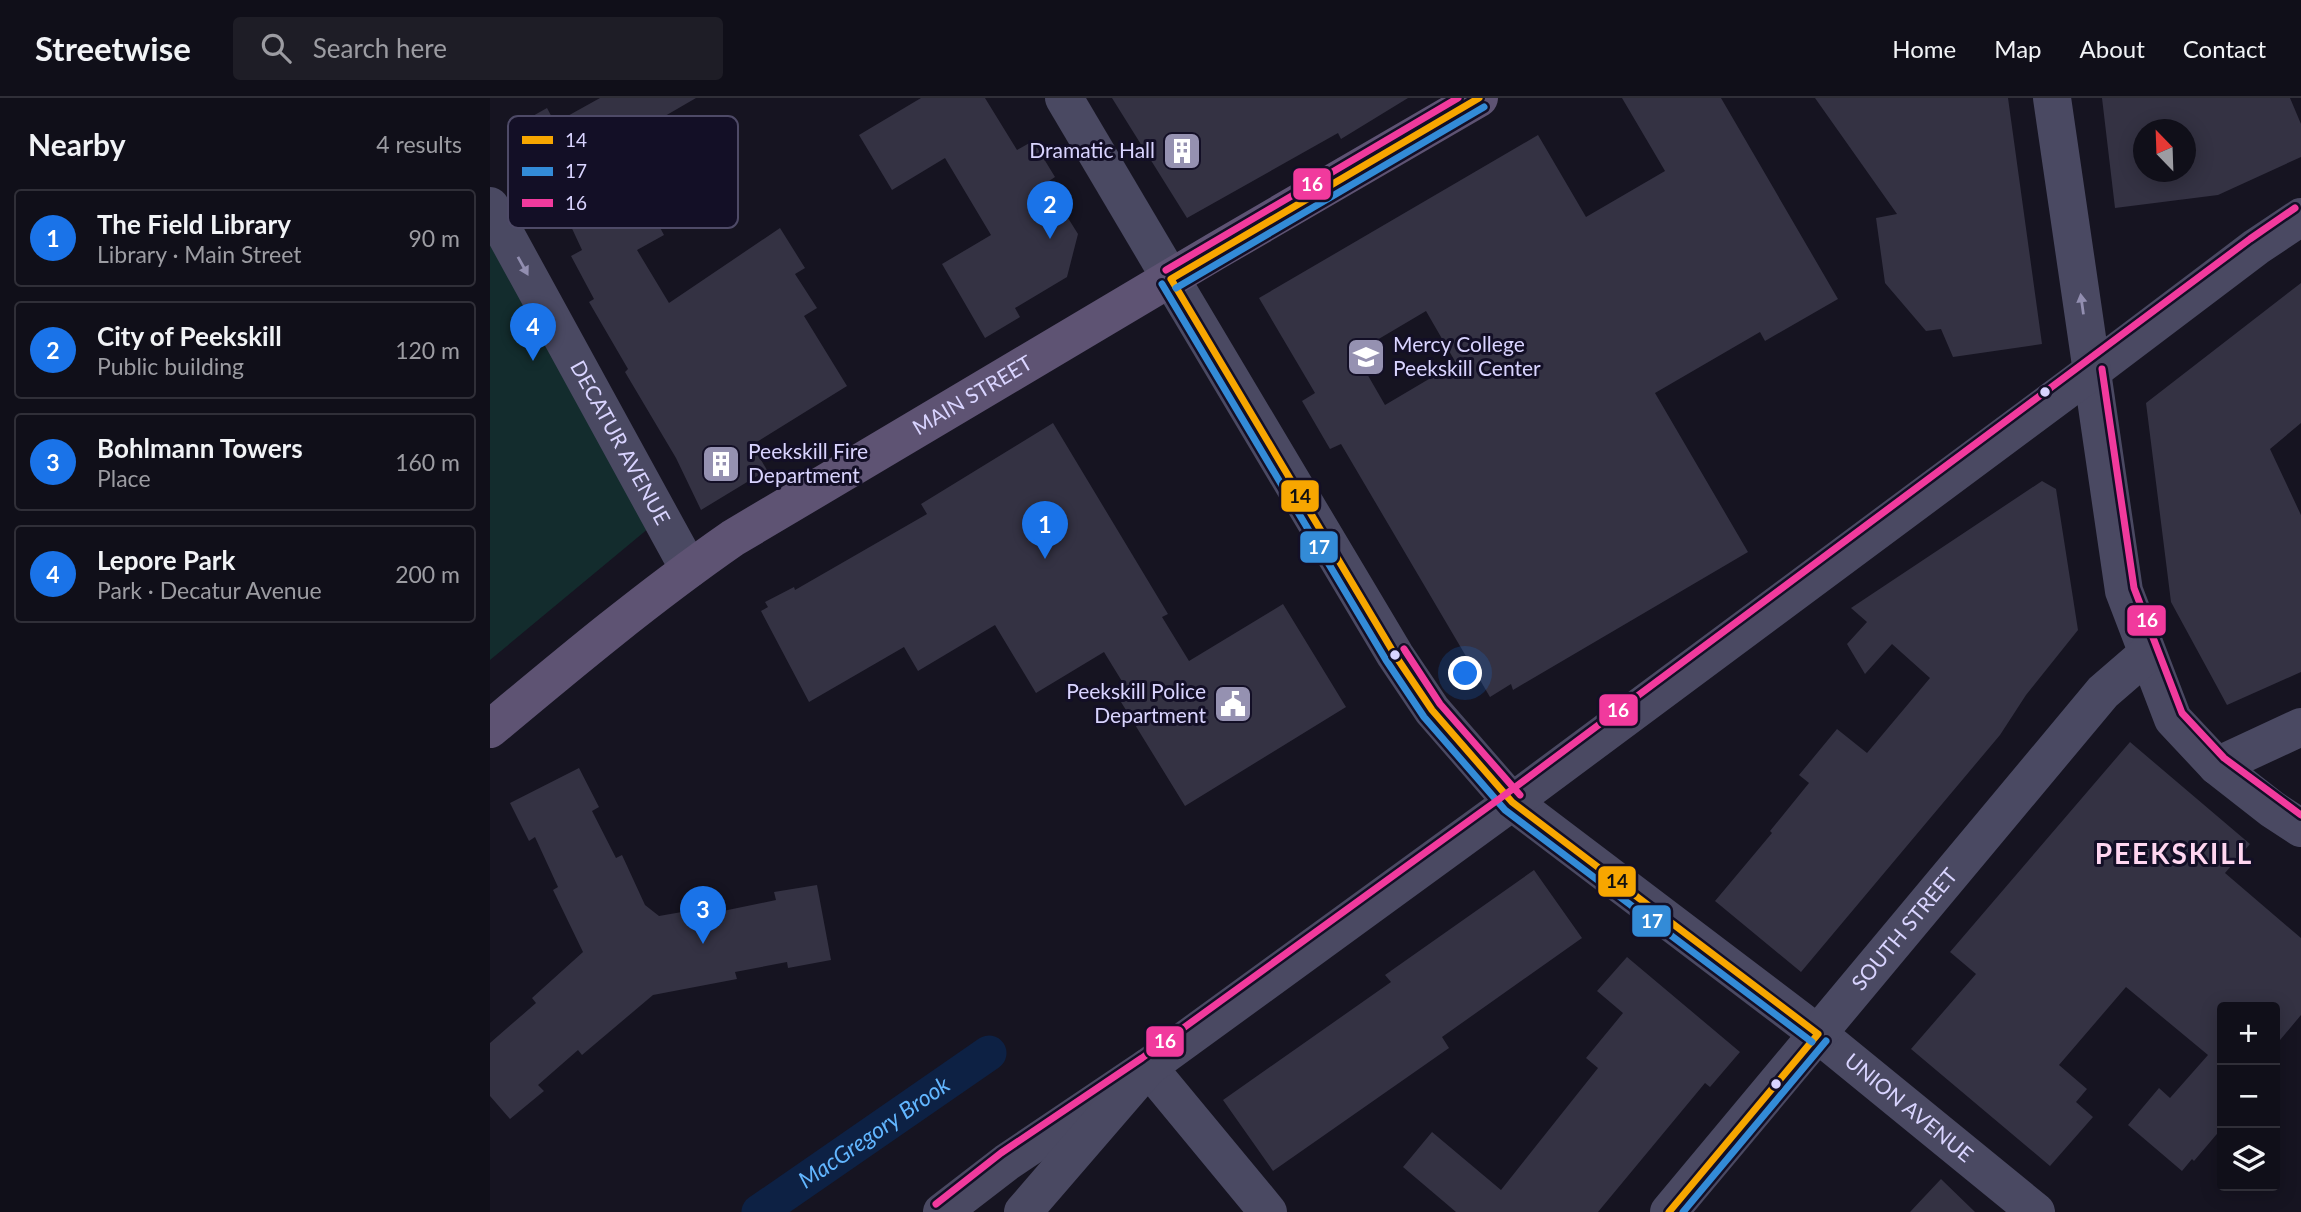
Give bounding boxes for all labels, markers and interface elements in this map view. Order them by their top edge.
search box [233,17,723,80]
text: Streetwise [35,28,191,68]
icon: search [257,29,295,67]
text: Search here [313,32,447,64]
text: Home [1892,34,1956,63]
text: Map [1994,34,2042,63]
text: About [2080,34,2145,63]
text: Contact [2183,34,2266,63]
legend [508,116,738,228]
north arrow [2133,119,2196,182]
text: Nearby [28,126,126,162]
text: 14 [565,128,587,151]
text: 4 results [376,130,462,158]
building icon: Dramatic Hall [1161,130,1203,172]
place label: Dramatic Hall [1029,137,1155,162]
text: 17 [565,159,587,182]
line badge: 16 [1292,167,1332,201]
text: 16 [1301,172,1323,195]
pin: 2 [1027,181,1073,239]
text: 16 [565,191,587,214]
text: The Field Library [97,208,291,240]
text: 1 [46,224,60,252]
text: 90 m [409,224,460,252]
text: Library · Main Street [97,240,302,268]
one-way arrow [517,257,529,276]
one-way arrow [2076,293,2087,315]
pin: 4 [510,303,556,361]
text: City of Peekskill [97,320,282,352]
place label: Mercy College Peekskill Center [1393,331,1541,380]
text: 2 [46,336,60,364]
text: 120 m [395,336,460,364]
school or university icon: Mercy College Peekskill Center [1345,336,1387,378]
street label: MAIN STREET [908,349,1037,439]
text: Public building [97,352,244,380]
street label: DECATUR AVENUE [566,356,676,528]
unlabelled marker [2038,385,2052,399]
text: Bohlmann Towers [97,432,303,464]
place label: Peekskill Fire Department [748,438,868,487]
building icon: Peekskill Fire Department [700,443,742,485]
text: 3 [46,448,60,476]
text: 160 m [395,448,460,476]
text: Place [97,464,151,492]
line badge: 14 [1280,479,1320,513]
text: 14 [1289,484,1311,507]
pin: 1 [1022,501,1068,559]
line badge: 17 [1299,530,1339,564]
text: 17 [1308,535,1330,558]
text: Lepore Park [97,544,235,576]
text: 4 [46,560,60,588]
text: 200 m [395,560,460,588]
text: Park · Decatur Avenue [97,576,322,604]
line badge: 16 [2126,604,2167,637]
text: 16 [2136,608,2158,631]
unlabelled marker [1388,648,1402,662]
your location [1448,656,1482,690]
place label: Peekskill Police Department [1066,678,1206,727]
public building icon: Peekskill Police Department [1212,683,1254,725]
line badge: 16 [1598,693,1639,727]
text: 16 [1607,698,1629,721]
district label: PEEKSKILL [2095,836,2253,870]
street label: SOUTH STREET [1846,862,1962,995]
line badge: 14 [1597,865,1637,898]
text: 14 [1606,869,1628,892]
pin: 3 [680,886,726,944]
line badge: 17 [1631,904,1672,938]
text: 17 [1641,909,1663,932]
map controls [2217,1002,2280,1191]
button: + [2217,1002,2280,1065]
line badge: 16 [1145,1025,1185,1058]
text: 16 [1154,1029,1176,1052]
street label: UNION AVENUE [1840,1047,1979,1166]
button: − [2217,1065,2280,1128]
water label: MacGregory Brook [793,1069,956,1194]
unlabelled marker [1769,1077,1783,1091]
button: layers [2217,1128,2280,1191]

